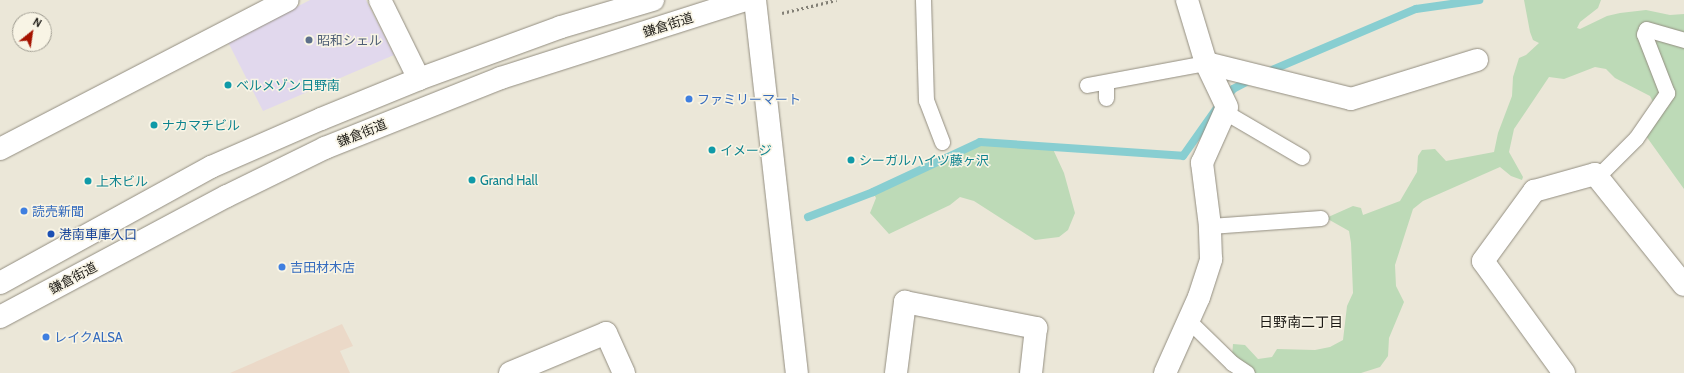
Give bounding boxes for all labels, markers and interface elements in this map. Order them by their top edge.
street label: 鎌倉街道 [641,10,695,40]
north arrow [12,12,52,52]
text: N [31,14,44,30]
place label: 昭和シェル [317,32,382,48]
marker: 昭和シェル [304,35,314,45]
place label: ベルメゾン日野南 [236,77,340,93]
marker: ベルメゾン日野南 [223,80,233,90]
place label: ファミリーマート [697,91,801,107]
marker: ファミリーマート [684,94,694,104]
street label: 鎌倉街道 [335,116,389,150]
place label: ナカマチビル [162,117,240,133]
marker: ナカマチビル [149,120,159,130]
place label: イメージ [720,142,772,158]
marker: イメージ [707,145,717,155]
place label: シーガルハイツ藤ヶ沢 [859,152,989,168]
marker: シーガルハイツ藤ヶ沢 [846,155,856,165]
place label: Grand Hall [480,172,538,188]
place label: 上木ビル [96,173,148,189]
marker: Grand Hall [467,175,477,185]
marker: 上木ビル [83,176,93,186]
place label: 読売新聞 [32,203,84,219]
marker: 読売新聞 [19,206,29,216]
place label: 港南車庫入口 [59,226,137,242]
marker: 港南車庫入口 [46,229,56,239]
street label: 鎌倉街道 [46,259,100,297]
place label: 吉田材木店 [290,259,355,275]
marker: 吉田材木店 [277,262,287,272]
district label: 日野南二丁目 [1259,314,1343,330]
place label: レイクALSA [54,329,123,345]
marker: レイクALSA [41,332,51,342]

